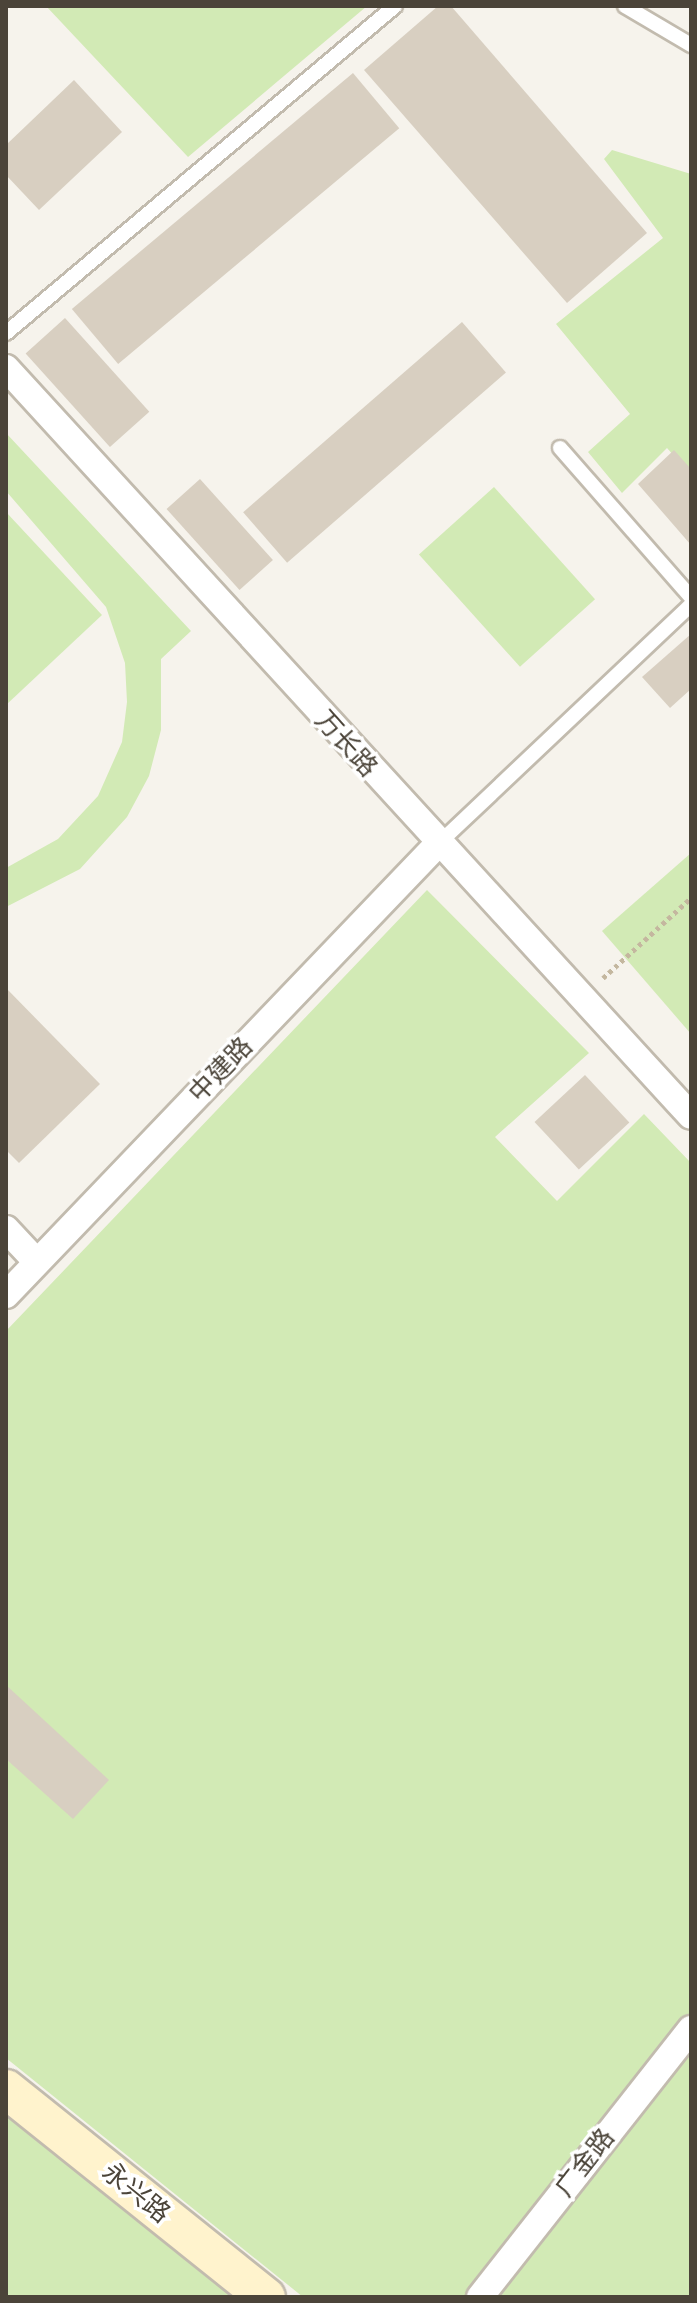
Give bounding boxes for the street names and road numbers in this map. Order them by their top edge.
street label: 万长路 [308,705,384,783]
street label: 中建路 [183,1031,259,1109]
street label: 广金路 [549,2123,621,2203]
street label: 永兴路 [96,2156,176,2230]

